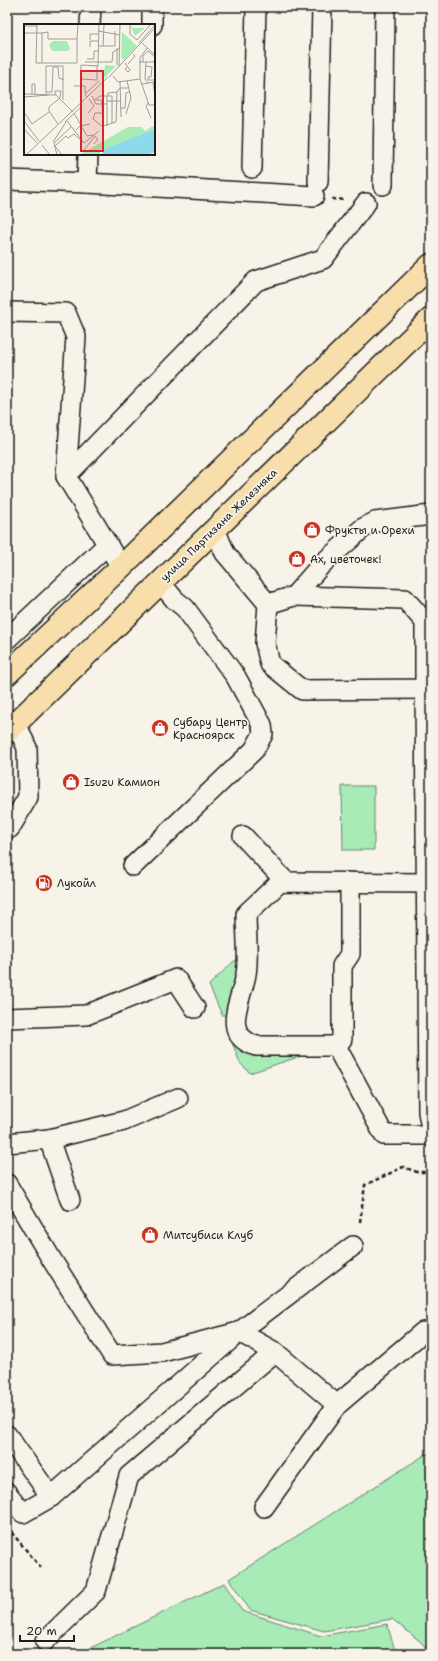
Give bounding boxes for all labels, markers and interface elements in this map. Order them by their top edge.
inset map [24,24,155,155]
street label: улица Партизана Железняка [157,465,281,585]
shop icon: Фрукты и Орехи [302,520,322,540]
place label: Фрукты и Орехи [325,523,415,538]
shop icon: Ах, цветочек! [287,549,307,569]
place label: Ах, цветочек! [310,552,381,567]
place label: Субару Центр Красноярск [173,715,248,743]
shop icon: Субару Центр Красноярск [150,718,170,738]
shop icon: Isuzu Камион [61,772,81,792]
place label: Isuzu Камион [84,775,160,790]
fuel station icon: Лукойл [34,873,54,893]
place label: Лукойл [57,876,96,891]
shop icon: Митсубиси Клуб [140,1225,160,1245]
place label: Митсубиси Клуб [163,1228,253,1243]
scale bar [20,1617,74,1643]
text: 20 m [26,1623,57,1639]

